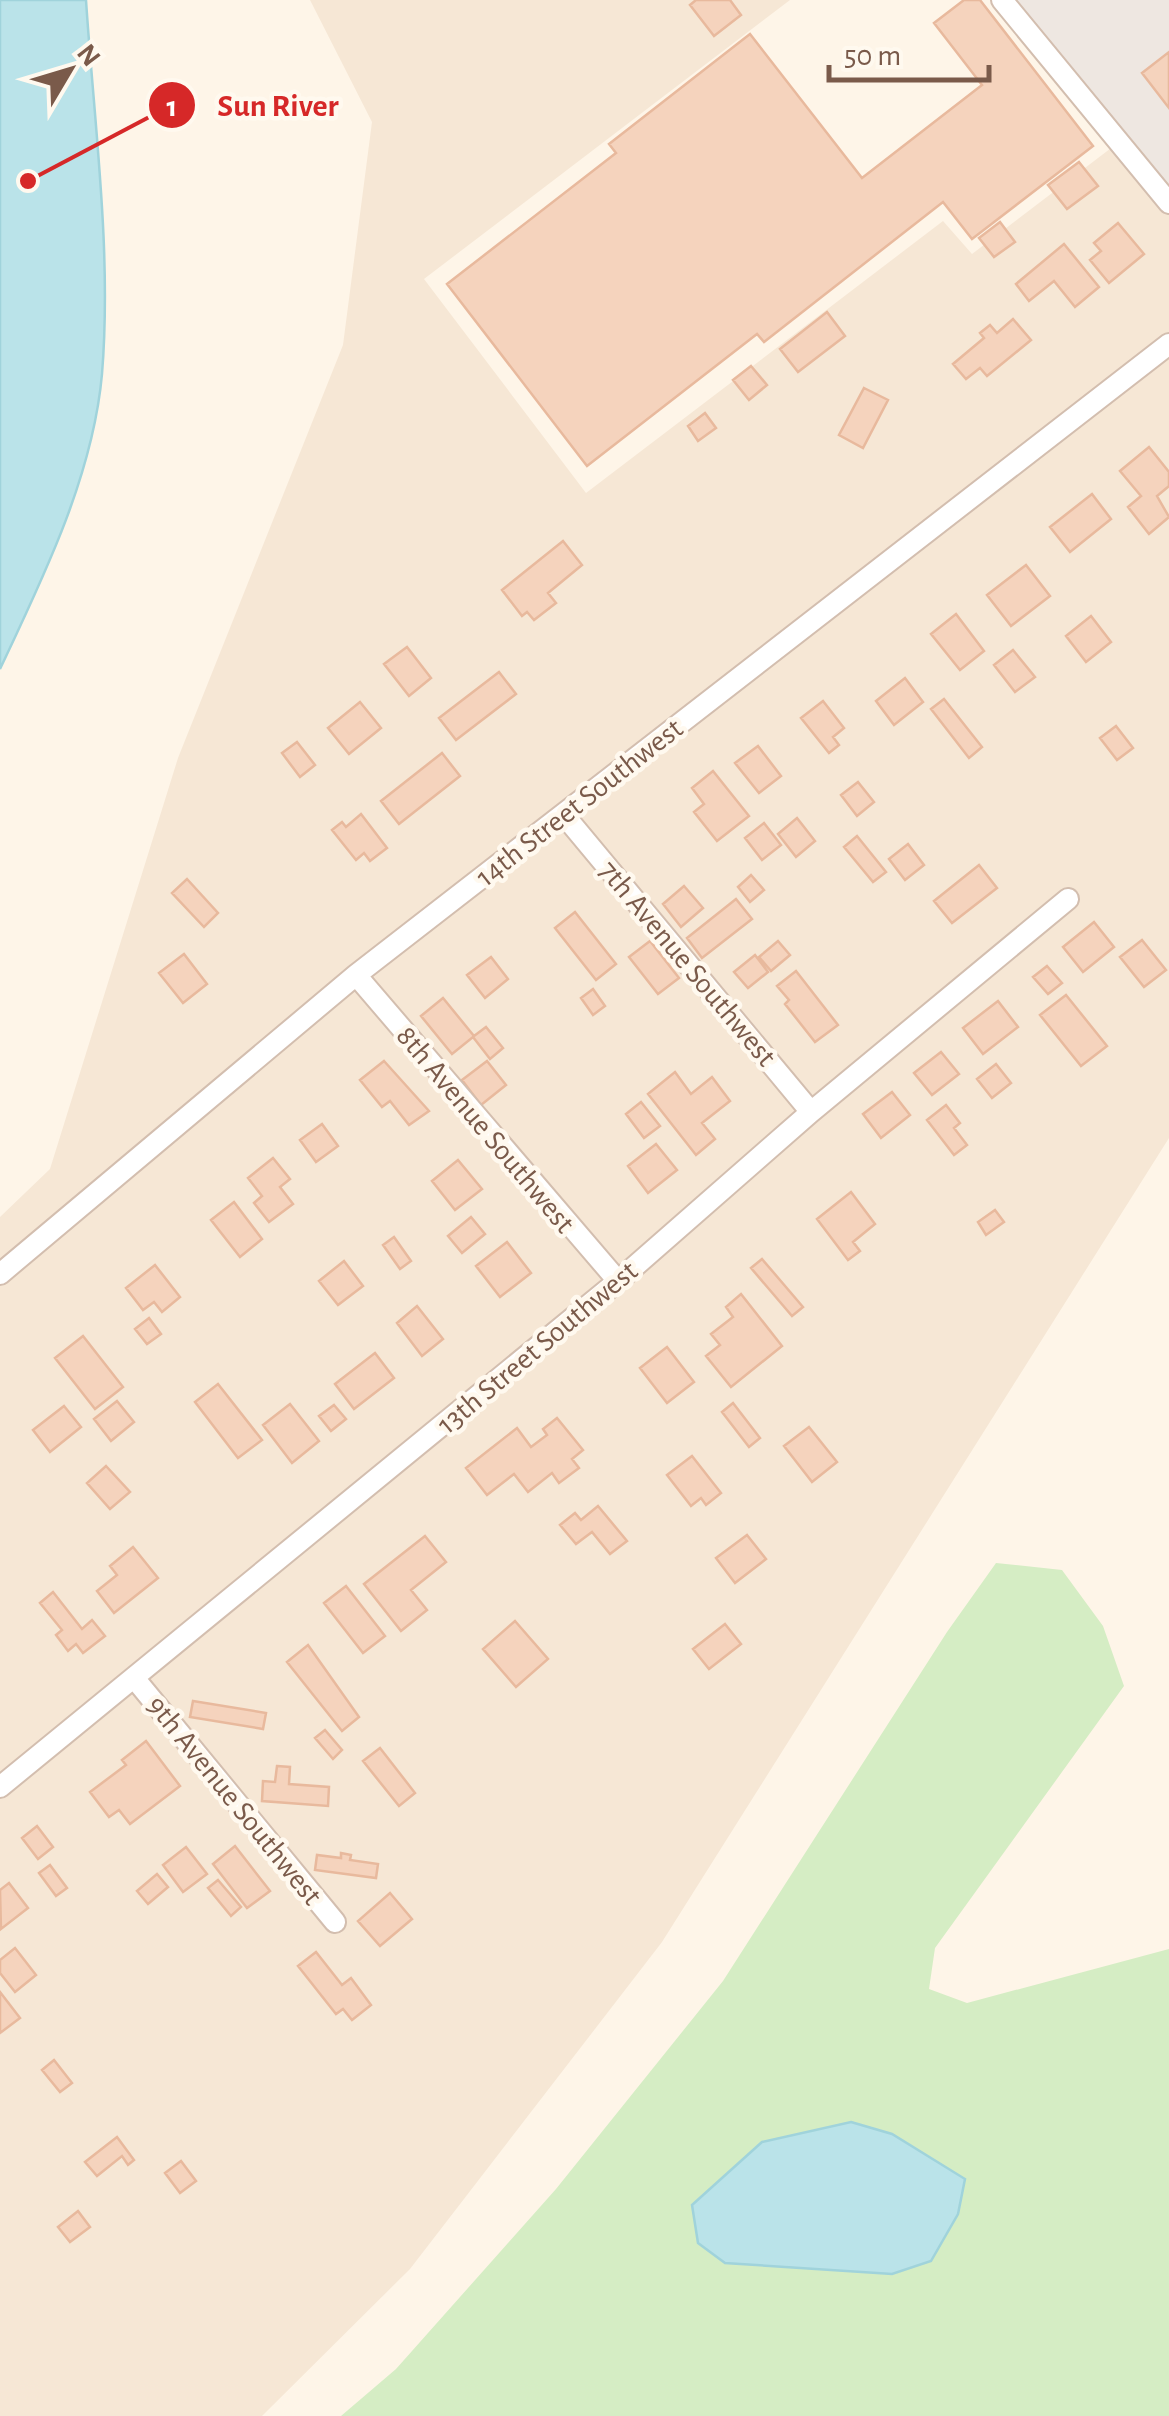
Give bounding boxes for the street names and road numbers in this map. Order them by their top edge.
street label: 14th Street Southwest [471,713,689,892]
street label: 7th Avenue Southwest [593,855,782,1072]
street label: 8th Avenue Southwest [390,1021,580,1239]
street label: 13th Street Southwest [432,1255,644,1440]
street label: 9th Avenue Southwest [141,1691,328,1911]

